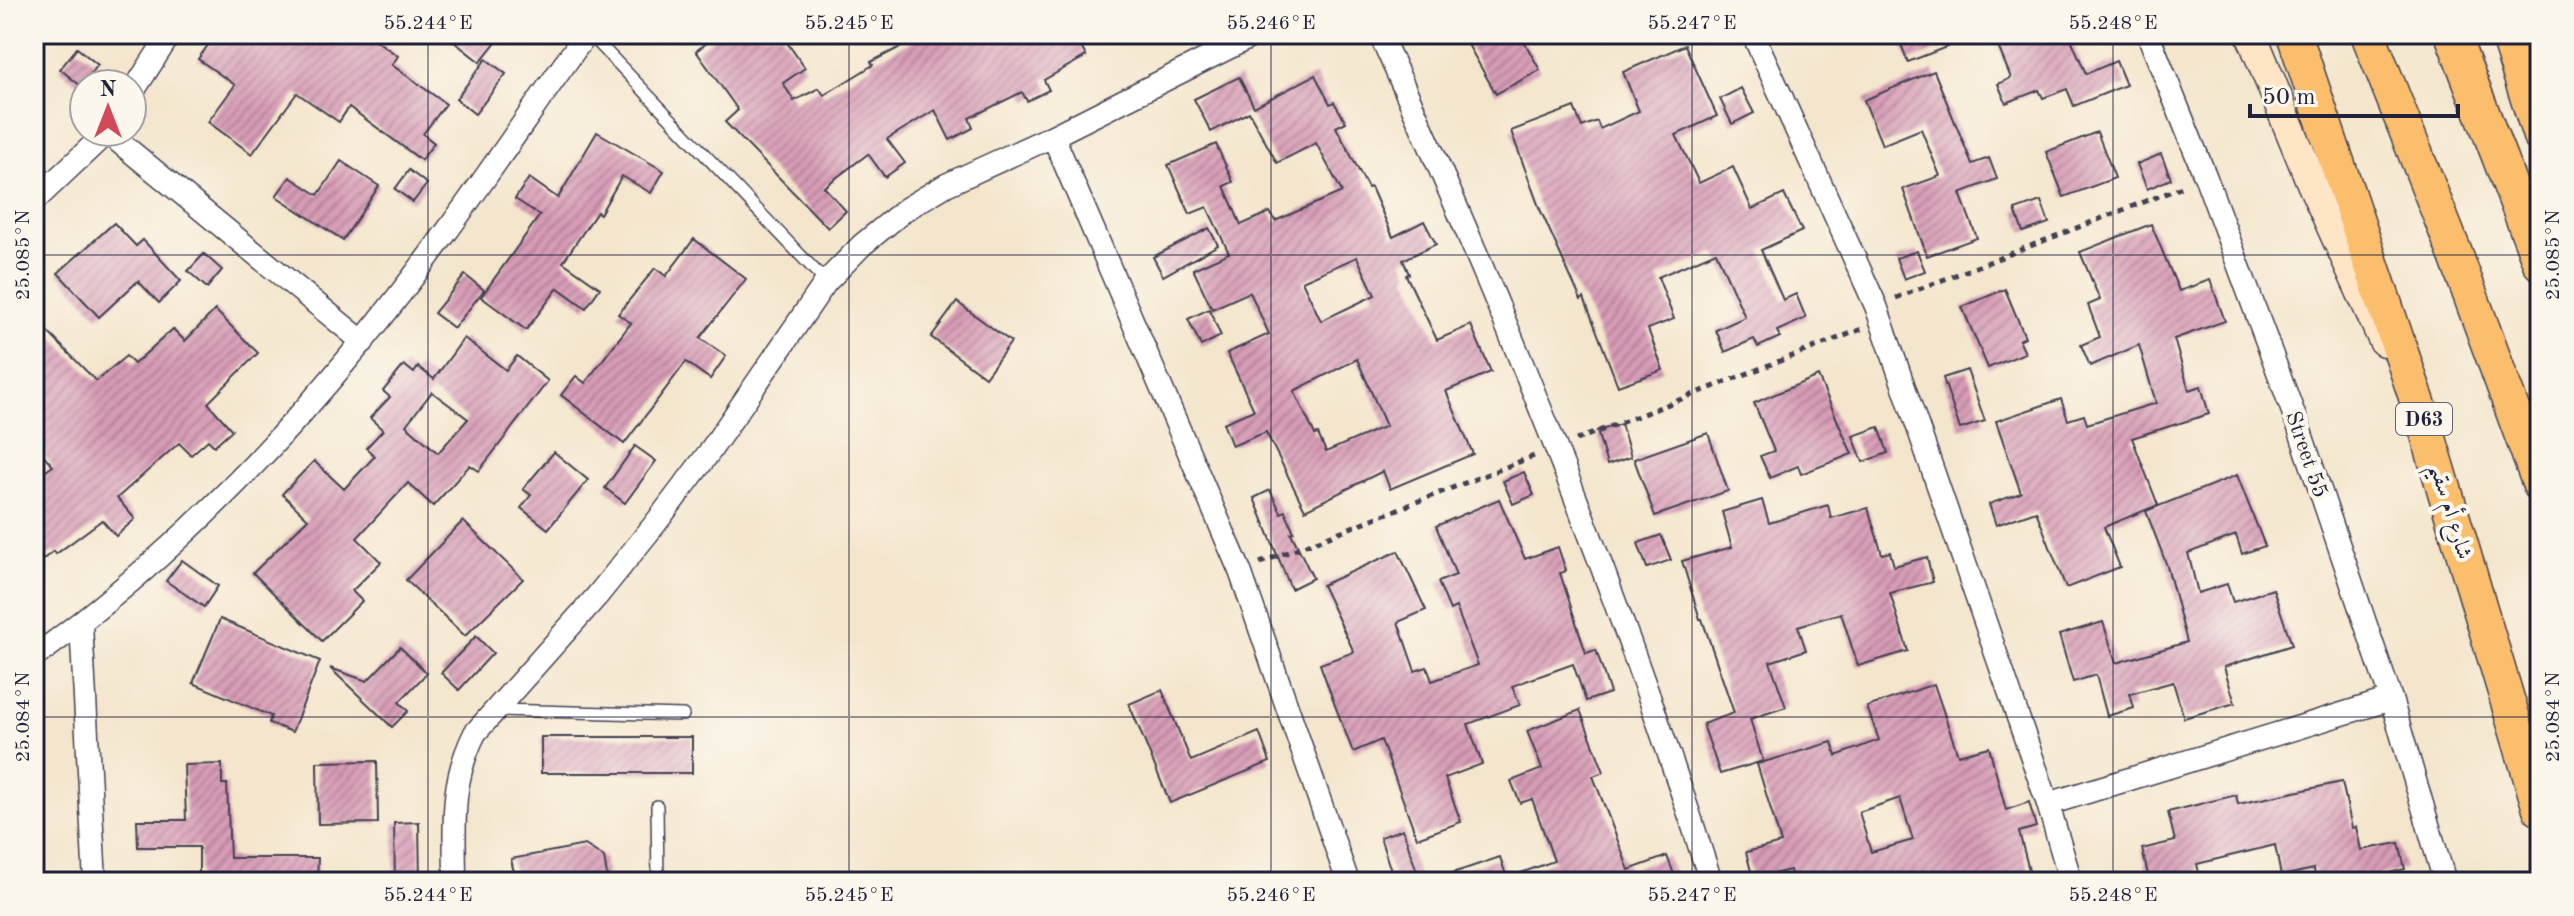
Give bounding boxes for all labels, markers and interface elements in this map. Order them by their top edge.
text: 55.244°E [384,14,473,34]
text: 55.245°E [805,14,894,34]
text: 55.246°E [1227,14,1316,34]
text: 55.247°E [1648,14,1737,34]
text: 55.248°E [2069,14,2158,34]
north arrow [68,68,148,148]
scale bar [2250,68,2458,118]
text: N [100,79,117,101]
text: 50 m [2262,86,2316,110]
text: 25.085°N [14,210,34,300]
text: 25.085°N [2544,210,2564,300]
road number: D63 [2396,403,2452,435]
street label: Street 55 [2281,409,2331,501]
street label: شارع أم سقيم [2417,459,2481,565]
text: 25.084°N [14,672,34,762]
text: 25.084°N [2544,672,2564,762]
text: 55.244°E [384,886,473,906]
text: 55.245°E [805,886,894,906]
text: 55.246°E [1227,886,1316,906]
text: 55.247°E [1648,886,1737,906]
text: 55.248°E [2069,886,2158,906]

